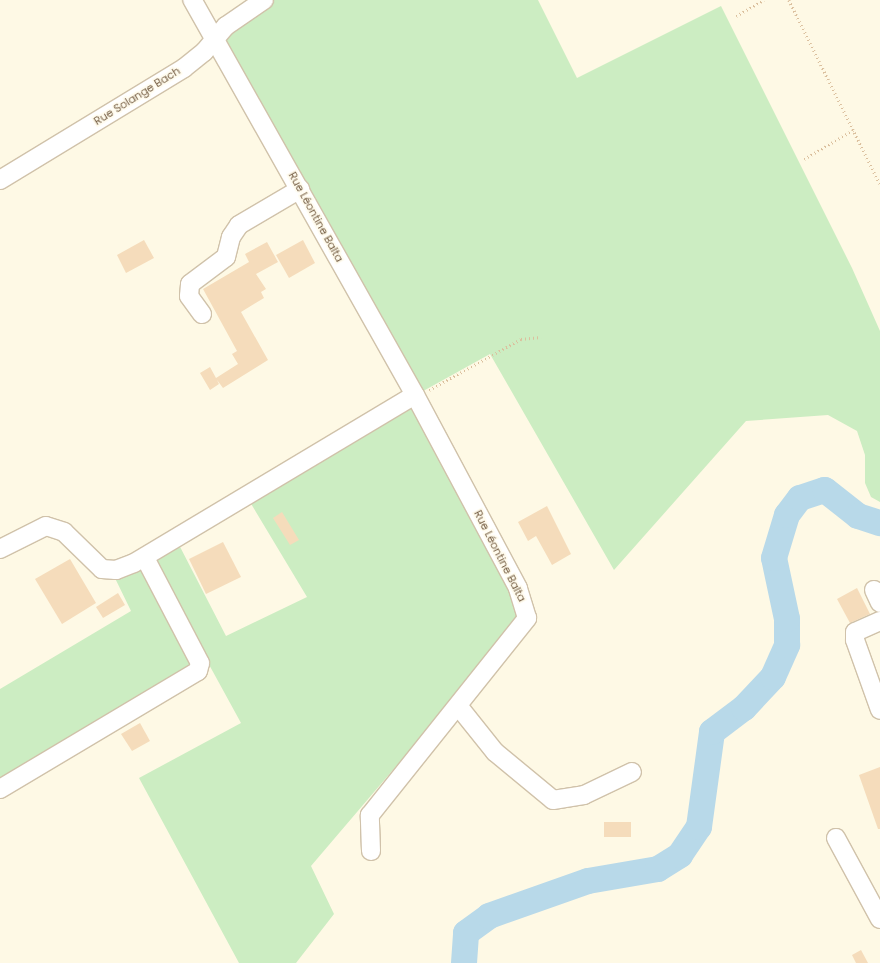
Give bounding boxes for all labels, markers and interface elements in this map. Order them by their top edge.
street label: Rue Solange Bach [91,64,183,128]
street label: Rue Léontine Balta [286,170,346,264]
street label: Rue Léontine Balta [471,508,529,604]

